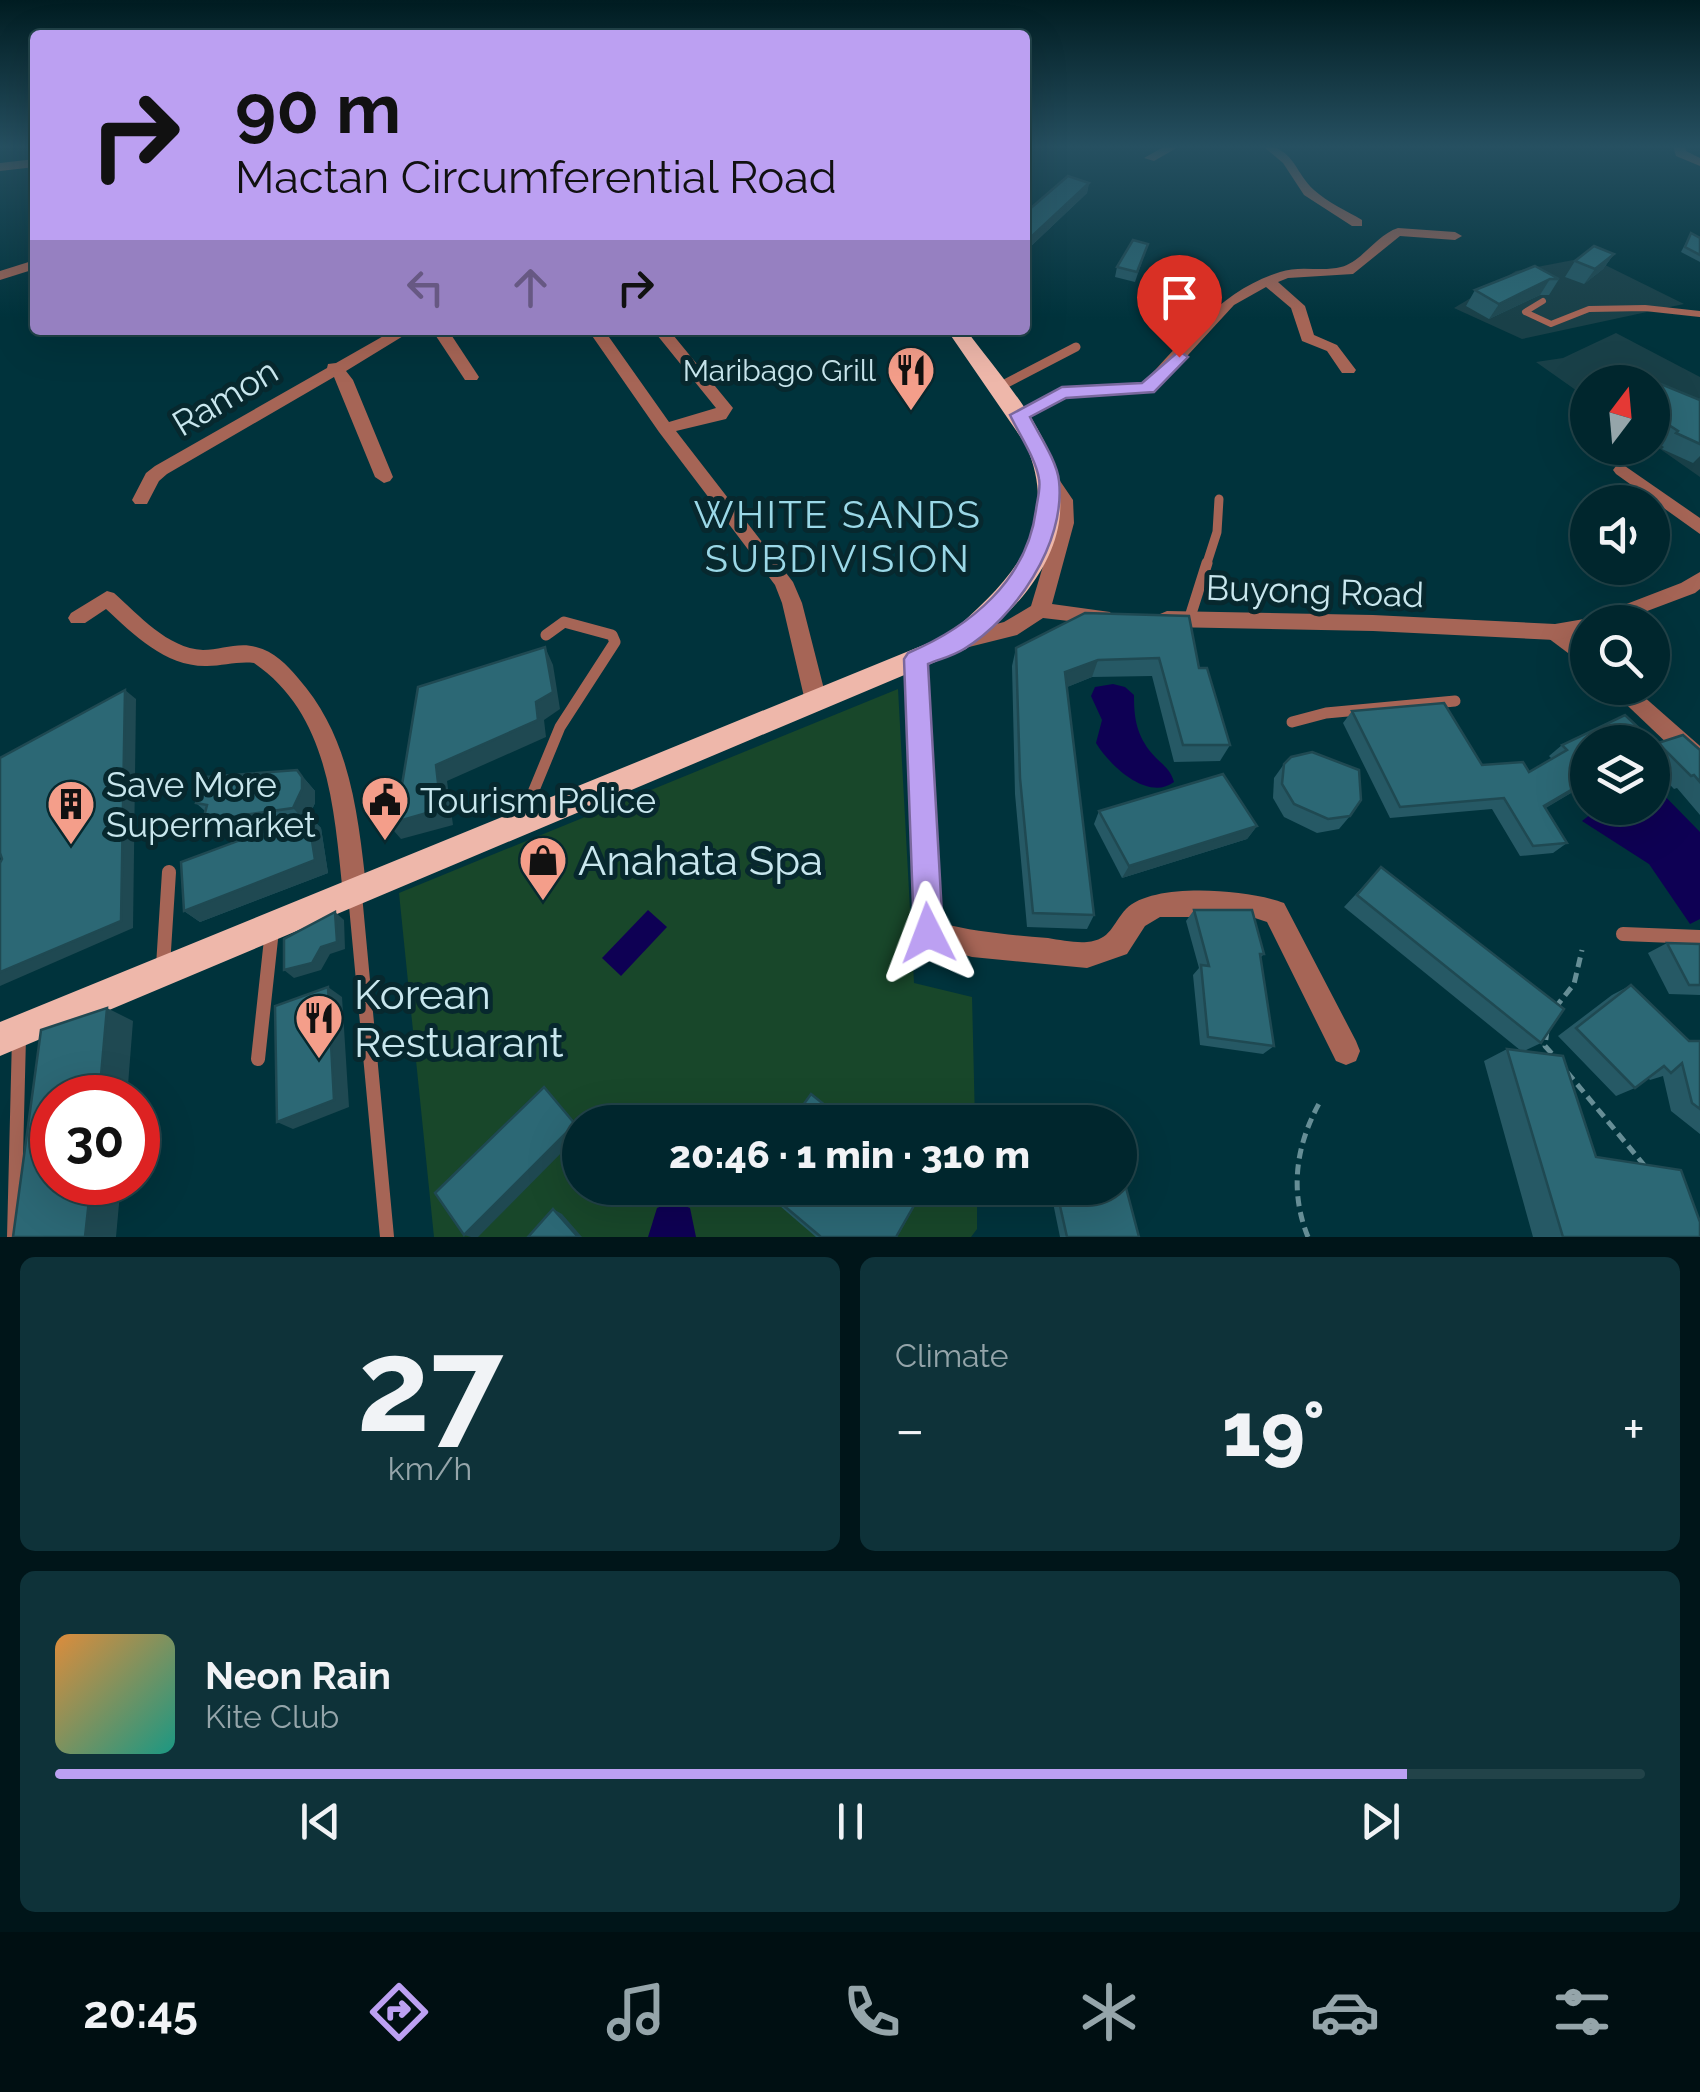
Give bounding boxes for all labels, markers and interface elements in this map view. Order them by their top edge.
text: 90 m [235,67,401,149]
icon: right [70,70,200,200]
text: Mactan Circumferential Road [235,151,837,204]
pin [1137,255,1222,358]
icon: left [398,260,453,315]
icon: ahead [503,260,558,315]
icon: right [608,260,663,315]
icon: arrive [1152,270,1207,325]
restaurant icon: Maribago Grill [885,344,937,412]
street label: Ramon [165,350,285,444]
place label: Maribago Grill [683,353,877,388]
north arrow [1570,365,1670,465]
map controls [1570,365,1670,825]
button: sound [1570,485,1670,585]
district label: WHITE SANDS SUBDIVISION [694,492,982,581]
street label: Buyong Road [1205,567,1425,615]
button: search [1570,605,1670,705]
button: layers [1570,725,1670,825]
place label: Save More Supermarket [106,764,316,845]
public building icon: Tourism Police [359,774,411,842]
building icon: Save More Supermarket [45,778,97,846]
place label: Tourism Police [420,780,656,821]
shop icon: Anahata Spa [517,834,569,902]
place label: Anahata Spa [578,836,823,885]
position arrow [876,881,980,985]
place label: Korean Restuarant [354,970,563,1067]
restaurant icon: Korean Restuarant [293,992,345,1060]
speed limit sign: 30 [30,1075,160,1205]
text: 20:46 · 1 min · 310 m [669,1132,1030,1177]
text: 27 [357,1309,503,1461]
text: Climate [895,1337,1009,1374]
text: 19° [1222,1385,1325,1474]
text: − [895,1397,925,1462]
text: + [1622,1397,1645,1462]
text: km/h [388,1450,472,1487]
text: Neon Rain [205,1653,391,1698]
text: Kite Club [205,1698,339,1735]
icon: previous [293,1794,348,1849]
icon: pause [823,1794,878,1849]
icon: next [1353,1794,1408,1849]
icon: directions [364,1977,434,2047]
icon: music [601,1977,671,2047]
icon: phone [837,1977,907,2047]
icon: climate [1074,1977,1144,2047]
icon: car [1310,1977,1380,2047]
icon: filters [1547,1977,1617,2047]
text: 20:45 [83,1986,198,2039]

